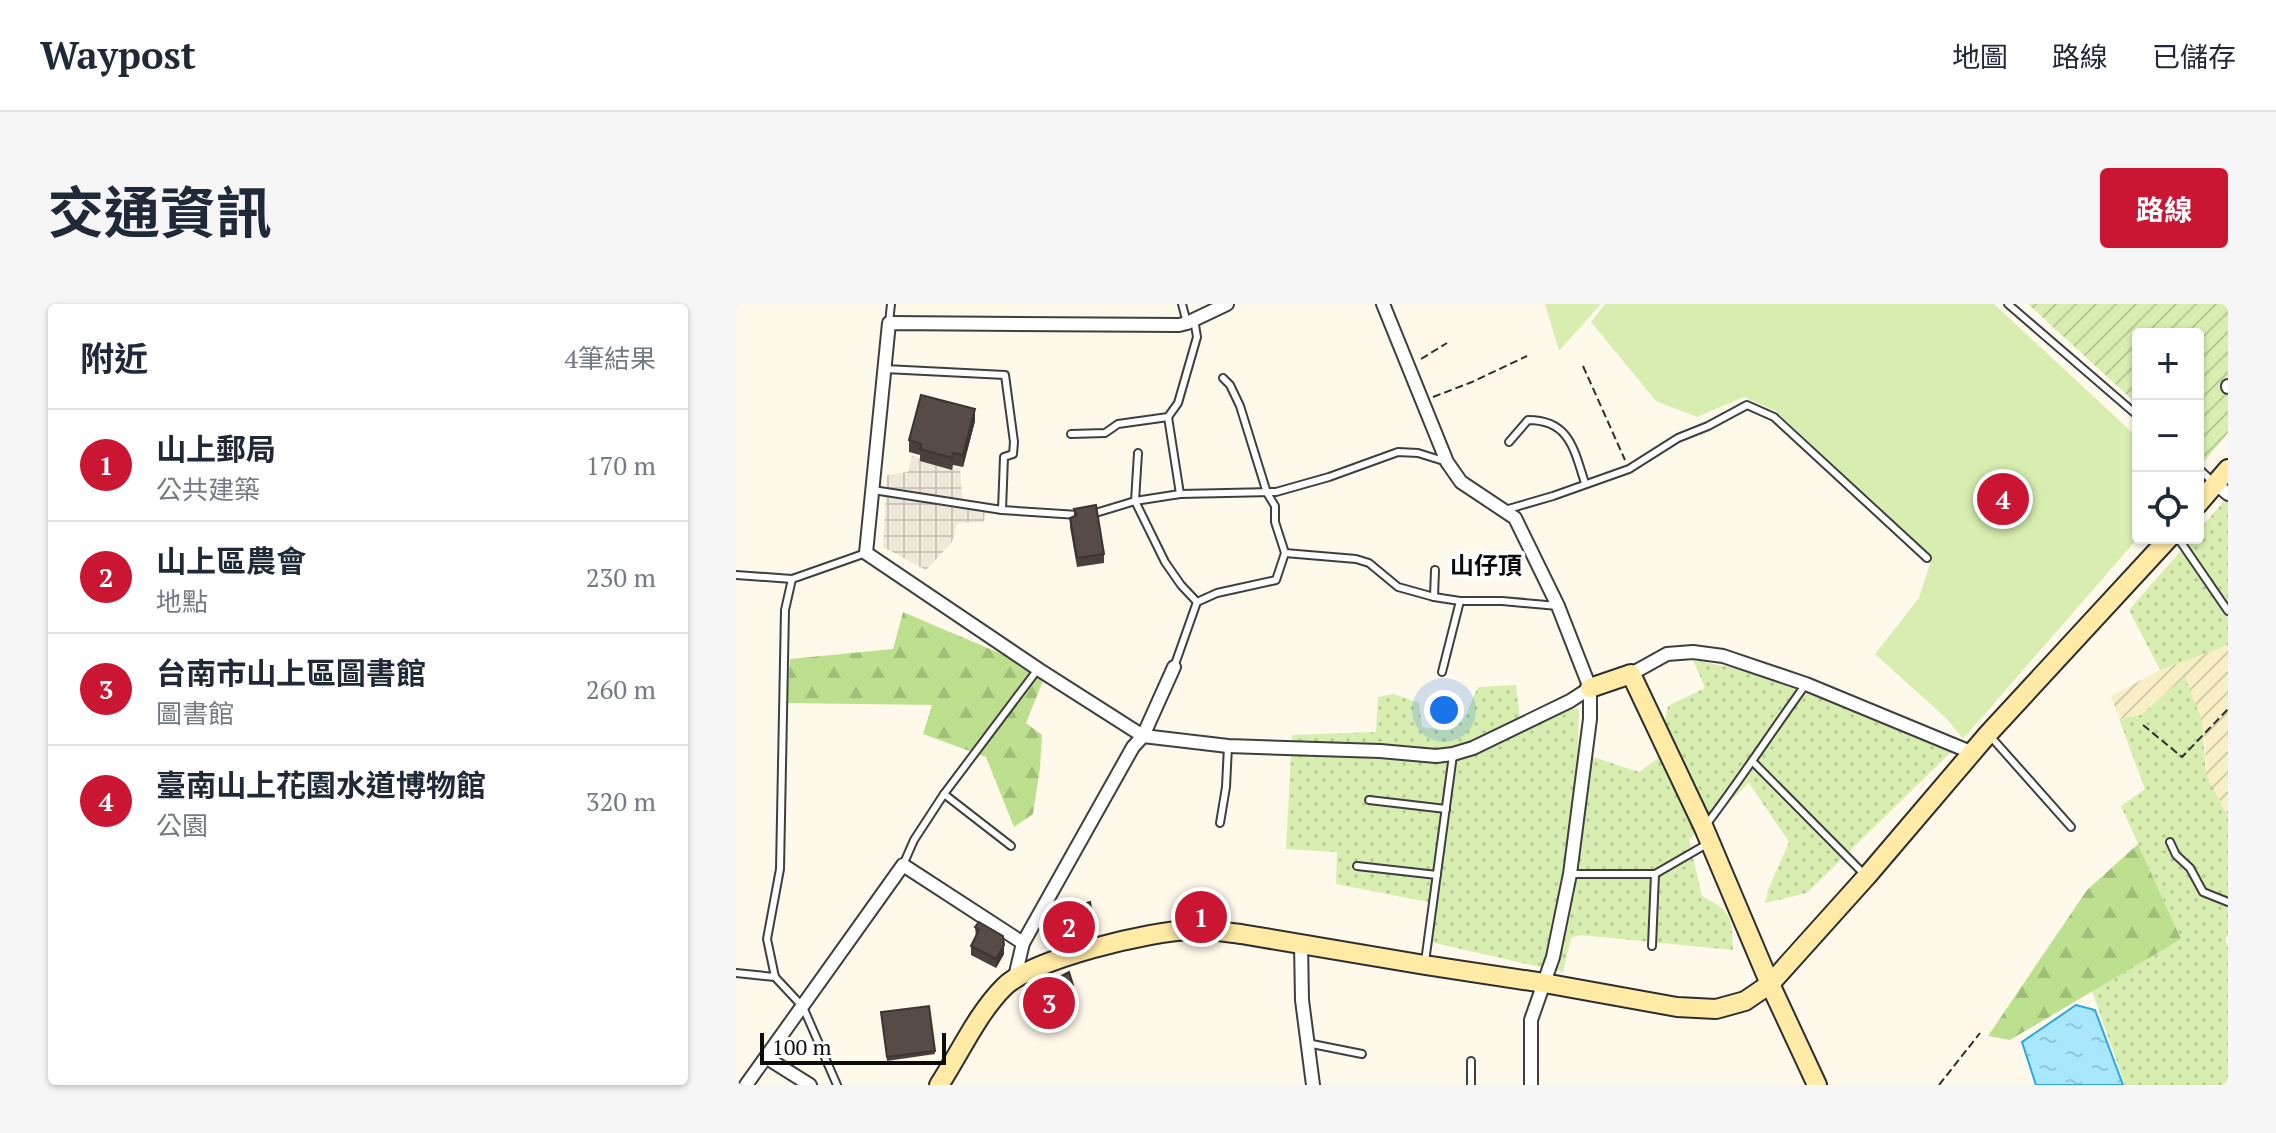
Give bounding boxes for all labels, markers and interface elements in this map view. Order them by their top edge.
text: Waypost [40,30,196,80]
text: 地圖 [1952,38,2008,75]
text: 路線 [2052,38,2108,75]
text: 已儲存 [2152,38,2236,75]
button: 路線 [2100,168,2228,248]
text: 交通資訊 [48,175,272,249]
map controls [2132,328,2204,544]
button: + [2132,328,2204,400]
text: 附近 [80,336,148,381]
text: 4筆結果 [564,341,656,375]
button: − [2132,400,2204,472]
text: 山上郵局 [156,429,276,469]
text: 1 [99,448,113,482]
text: 170 m [586,448,656,482]
pin: 4 [1977,469,2029,529]
text: 公共建築 [156,472,260,506]
button: locate [2132,472,2204,544]
text: 山上區農會 [156,541,306,581]
district label: 山仔頂 [1450,549,1522,581]
text: 2 [99,560,113,594]
text: 230 m [586,560,656,594]
text: 地點 [156,584,208,618]
text: 台南市山上區圖書館 [156,653,426,693]
text: 3 [99,672,113,706]
text: 260 m [586,672,656,706]
your location [1424,690,1464,730]
text: 圖書館 [156,696,234,730]
text: 臺南山上花園水道博物館 [156,765,486,805]
text: 4 [99,784,113,818]
text: 320 m [586,784,656,818]
text: 公園 [156,808,208,842]
pin: 1 [1175,887,1227,947]
pin: 2 [1043,897,1095,957]
pin: 3 [1023,973,1075,1033]
scale bar [760,1029,946,1065]
text: 100 m [772,1032,832,1061]

